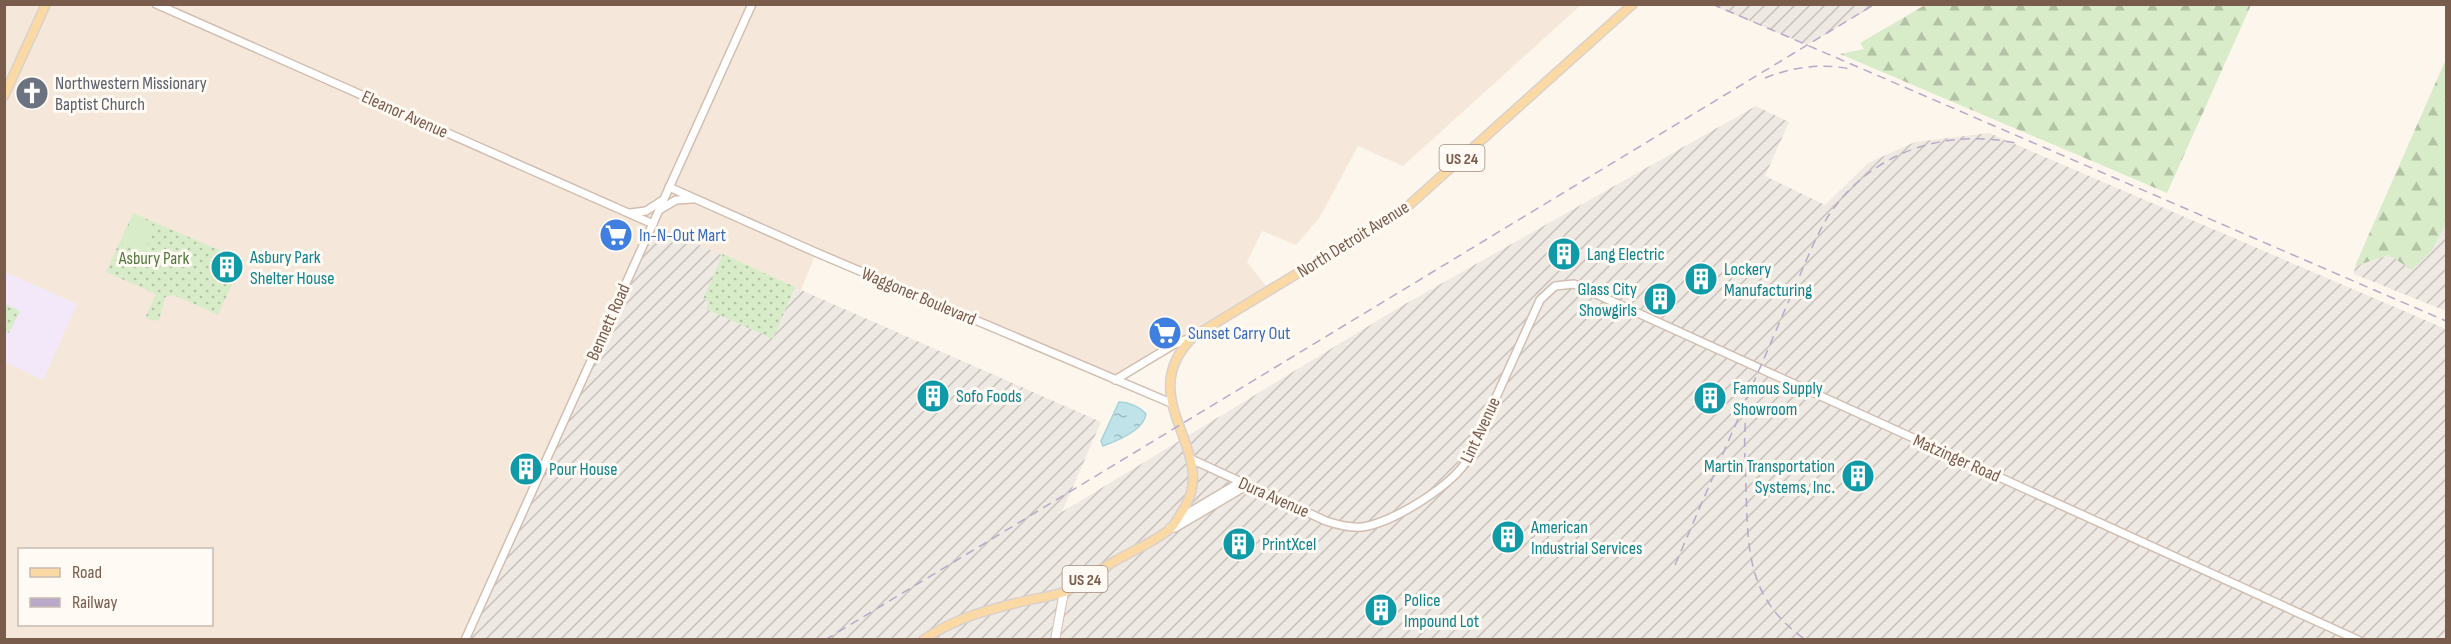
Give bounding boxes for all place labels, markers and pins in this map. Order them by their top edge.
place label: Northwestern Missionary Baptist Church [55,73,207,115]
church icon: Northwestern Missionary Baptist Church [14,75,50,111]
supermarket icon: In-N-Out Mart [598,217,634,253]
place label: In-N-Out Mart [639,225,727,246]
building icon: Lang Electric [1546,236,1582,272]
place label: Lang Electric [1587,244,1665,265]
place label: Asbury Park Shelter House [249,247,334,289]
building icon: Asbury Park Shelter House [209,249,245,285]
place label: Lockery Manufacturing [1724,259,1812,301]
building icon: Lockery Manufacturing [1683,261,1719,297]
place label: Glass City Showgirls [1578,279,1637,321]
building icon: Glass City Showgirls [1642,281,1678,317]
supermarket icon: Sunset Carry Out [1147,315,1183,351]
place label: Sunset Carry Out [1188,323,1291,344]
building icon: Sofo Foods [915,378,951,414]
place label: Famous Supply Showroom [1733,378,1823,420]
building icon: Famous Supply Showroom [1692,380,1728,416]
place label: Sofo Foods [956,386,1022,407]
building icon: Pour House [508,451,544,487]
place label: Martin Transportation Systems, Inc. [1704,456,1835,498]
building icon: Martin Transportation Systems, Inc. [1840,458,1876,494]
place label: Pour House [549,459,617,480]
place label: American Industrial Services [1530,517,1642,559]
building icon: American Industrial Services [1490,519,1526,555]
building icon: PrintXcel [1221,526,1257,562]
place label: PrintXcel [1262,534,1316,555]
place label: Police Impound Lot [1404,590,1480,632]
building icon: Police Impound Lot [1363,592,1399,628]

